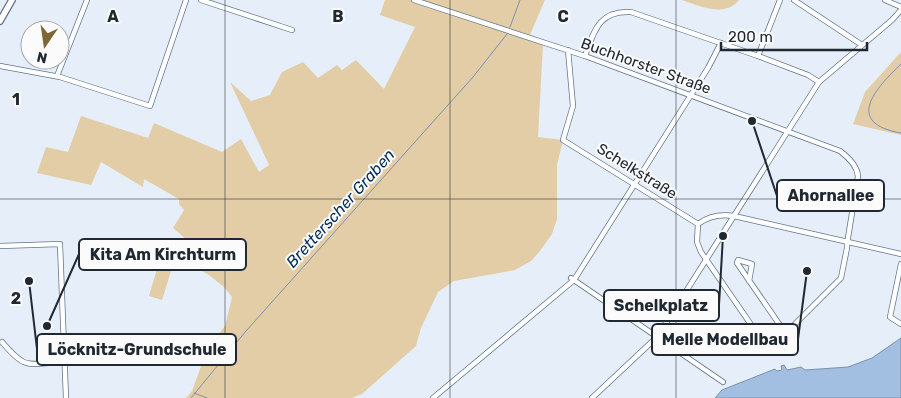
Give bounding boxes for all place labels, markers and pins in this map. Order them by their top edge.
callout: Ahornallee [777,180,884,211]
callout: Kita Am Kirchturm [79,239,246,270]
callout: Schelkplatz [604,290,719,321]
callout: Melle Modellbau [652,324,798,355]
callout: Löcknitz-Grundschule [37,334,236,365]

